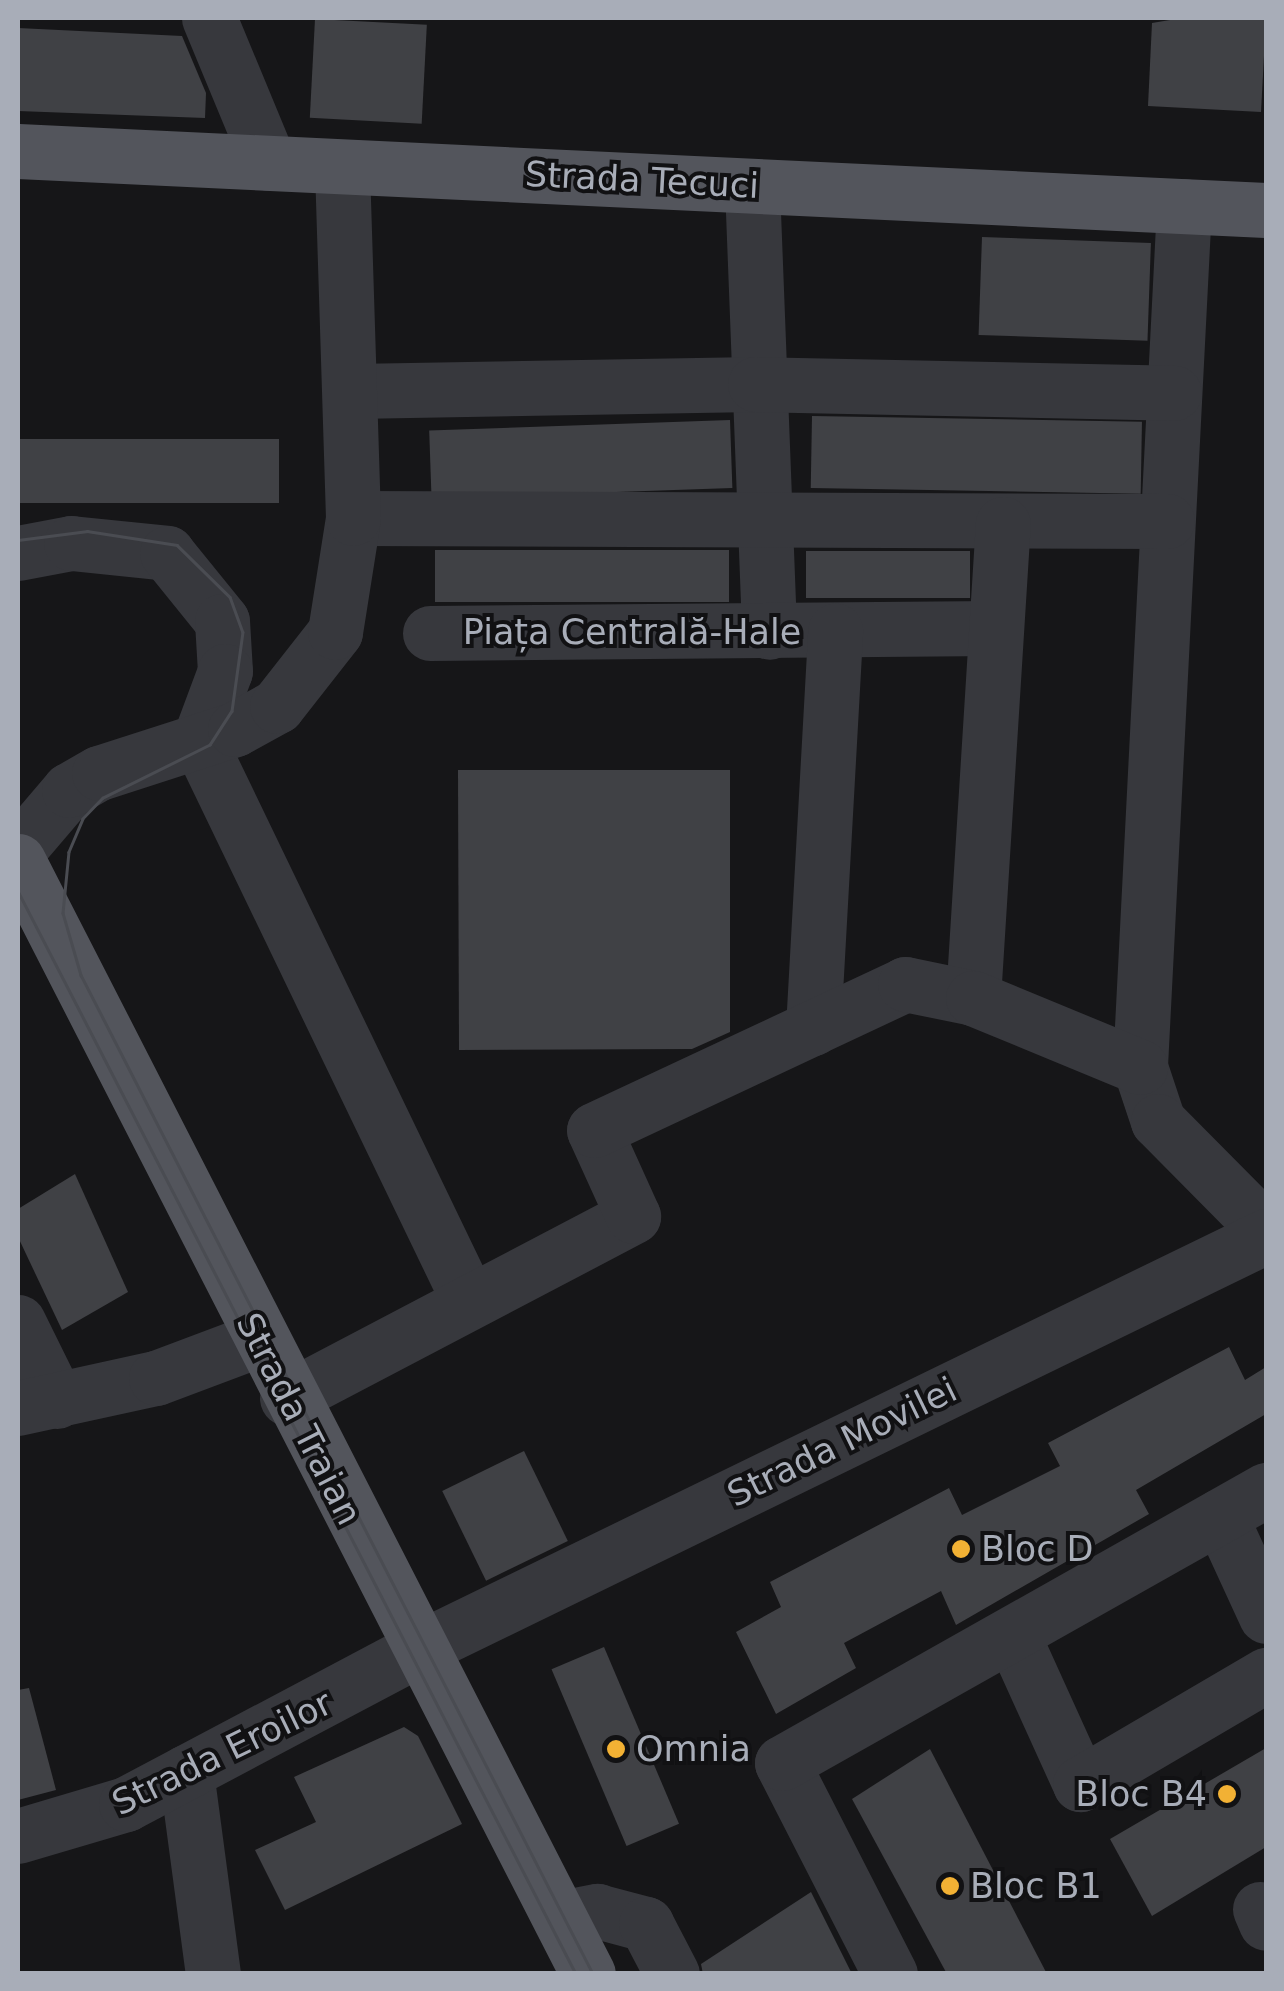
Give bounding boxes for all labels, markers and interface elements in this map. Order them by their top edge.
street label: Strada Tecuci [524,153,760,207]
street label: Piața Centrală-Hale [463,611,801,653]
street label: Strada Traian [228,1306,370,1532]
street label: Strada Movilei [721,1368,963,1516]
place label: Bloc D [981,1528,1093,1570]
marker: Bloc D [950,1538,972,1560]
street label: Strada Eroilor [105,1682,339,1824]
place label: Omnia [636,1728,751,1770]
marker: Omnia [605,1738,627,1760]
place label: Bloc B4 [1075,1773,1207,1815]
marker: Bloc B4 [1216,1783,1238,1805]
place label: Bloc B1 [970,1865,1102,1907]
marker: Bloc B1 [939,1875,961,1897]

